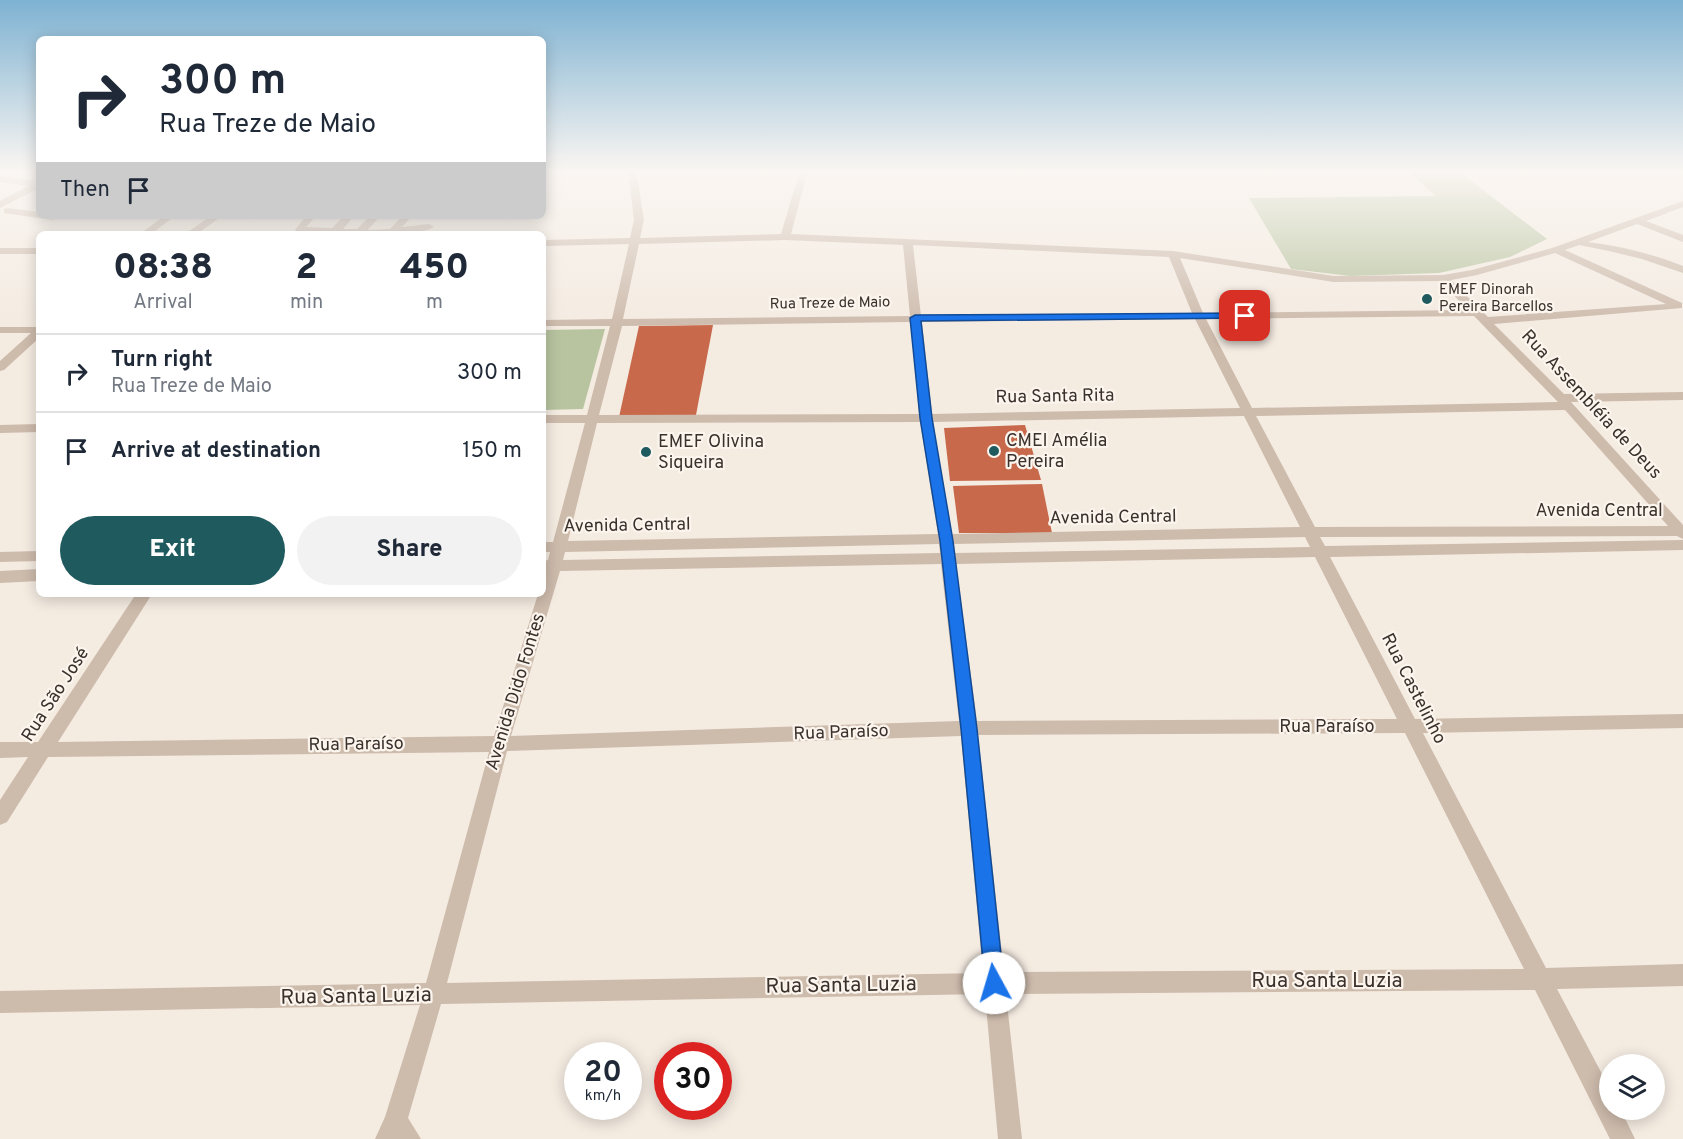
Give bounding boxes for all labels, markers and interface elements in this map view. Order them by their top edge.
text: 300 m [159,56,286,109]
icon: right [60,60,138,138]
text: Rua Treze de Maio [159,108,376,142]
icon: arrive [122,174,155,207]
text: Then [60,177,110,204]
text: 08:38 [113,246,213,292]
text: 2 [296,246,318,292]
text: 450 [400,246,469,292]
place label: EMEF Dinorah Pereira Barcellos [1439,281,1553,317]
text: Arrival [133,290,193,316]
text: min [290,290,323,316]
text: m [426,290,443,316]
pin [1219,290,1270,341]
marker: EMEF Dinorah Pereira Barcellos [1420,292,1434,306]
street label: Rua Treze de Maio [770,293,890,315]
icon: arrive [1228,299,1261,332]
street label: Rua Assembléia de Deus [1516,325,1666,485]
text: Turn right [111,347,213,374]
icon: right [60,357,93,390]
text: 300 m [457,360,522,387]
text: Rua Treze de Maio [111,374,272,400]
street label: Rua Santa Rita [995,384,1115,410]
place label: CMEI Amélia Pereira [1006,430,1107,474]
place label: EMEF Olivina Siqueira [658,431,764,475]
icon: arrive [60,435,93,468]
text: Arrive at destination [111,438,321,465]
text: 150 m [462,438,522,465]
marker: CMEI Amélia Pereira [987,444,1001,458]
marker: EMEF Olivina Siqueira [639,445,653,459]
street label: Avenida Central [1535,500,1663,523]
street label: Avenida Central [1049,505,1177,531]
street label: Avenida Central [563,513,691,539]
button: Exit [60,516,285,585]
button: Share [297,516,522,585]
street label: Avenida Dido Fontes [481,611,551,773]
street label: Rua Castelinho [1375,630,1451,748]
street label: Rua São José [17,644,95,746]
street label: Rua Paraíso [1279,716,1375,739]
street label: Rua Paraíso [793,720,889,746]
street label: Rua Paraíso [308,733,404,757]
position arrow [962,951,1026,1015]
street label: Rua Santa Luzia [1251,968,1403,995]
street label: Rua Santa Luzia [765,971,917,1001]
street label: Rua Santa Luzia [280,982,432,1012]
speed limit sign: 30 [654,1042,732,1120]
map controls [1599,1054,1665,1120]
button: layers [1599,1054,1665,1120]
text: 20 [584,1055,622,1092]
text: km/h [585,1087,621,1106]

